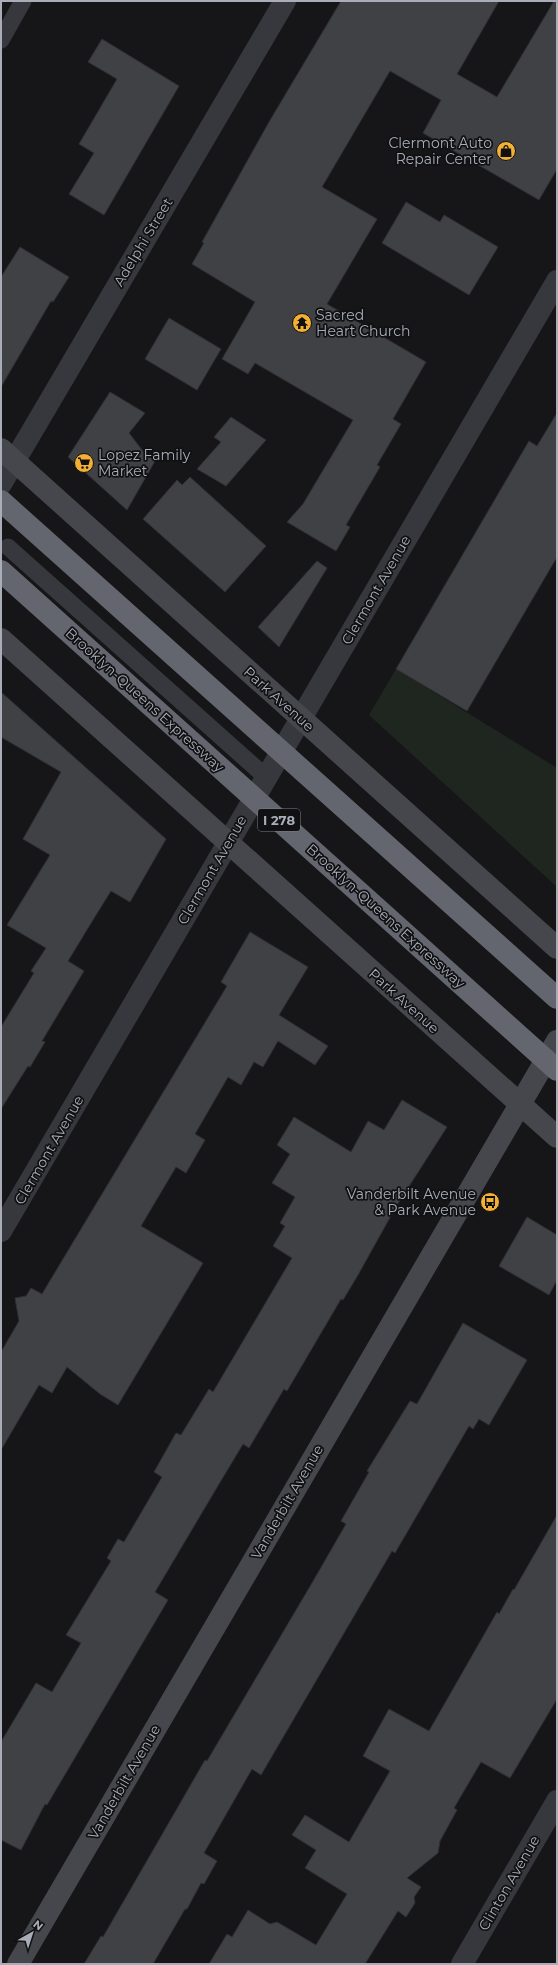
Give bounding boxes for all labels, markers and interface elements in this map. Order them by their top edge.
place label: Clermont Auto Repair Center [388,134,492,168]
shop icon: Clermont Auto Repair Center [495,140,517,162]
street label: Adelphi Street [109,194,177,290]
place label: Sacred Heart Church [316,306,411,340]
temple icon: Sacred Heart Church [291,312,313,334]
place label: Lopez Family Market [98,446,191,480]
supermarket icon: Lopez Family Market [73,452,95,474]
street label: Clermont Avenue [337,532,415,648]
street label: Brooklyn-Queens Expressway [62,624,228,776]
street label: Park Avenue [240,663,318,735]
road number: I 278 [258,809,300,831]
street label: Clermont Avenue [173,812,251,928]
street label: Brooklyn-Queens Expressway [303,840,469,992]
street label: Park Avenue [365,965,443,1037]
street label: Clermont Avenue [10,1092,88,1208]
place label: Vanderbilt Avenue & Park Avenue [347,1185,476,1219]
bus stop icon: Vanderbilt Avenue & Park Avenue [479,1191,501,1213]
street label: Vanderbilt Avenue [247,1442,327,1562]
street label: Vanderbilt Avenue [84,1722,164,1842]
street label: Clinton Avenue [474,1832,544,1934]
north arrow [12,1913,52,1953]
text: N [30,1917,46,1933]

